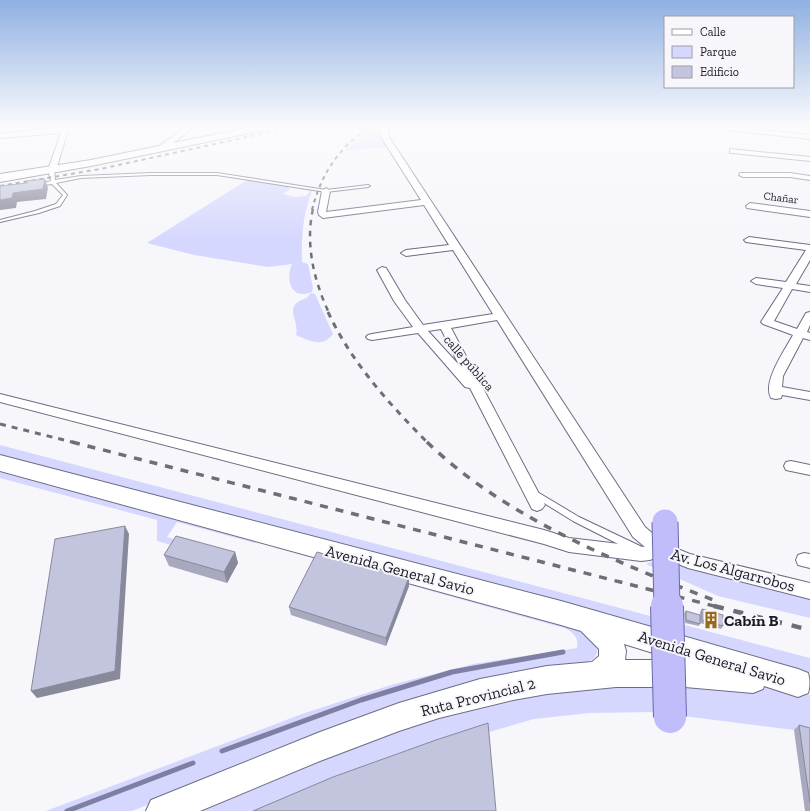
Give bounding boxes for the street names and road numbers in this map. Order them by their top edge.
street label: Chañar [763,189,799,207]
street label: calle pública [441,332,498,395]
street label: Avenida General Savio [324,541,476,599]
street label: Av. Los Algarrobos [669,544,797,596]
street label: Avenida General Savio [636,627,788,689]
street label: Ruta Provincial 2 [419,674,537,720]

